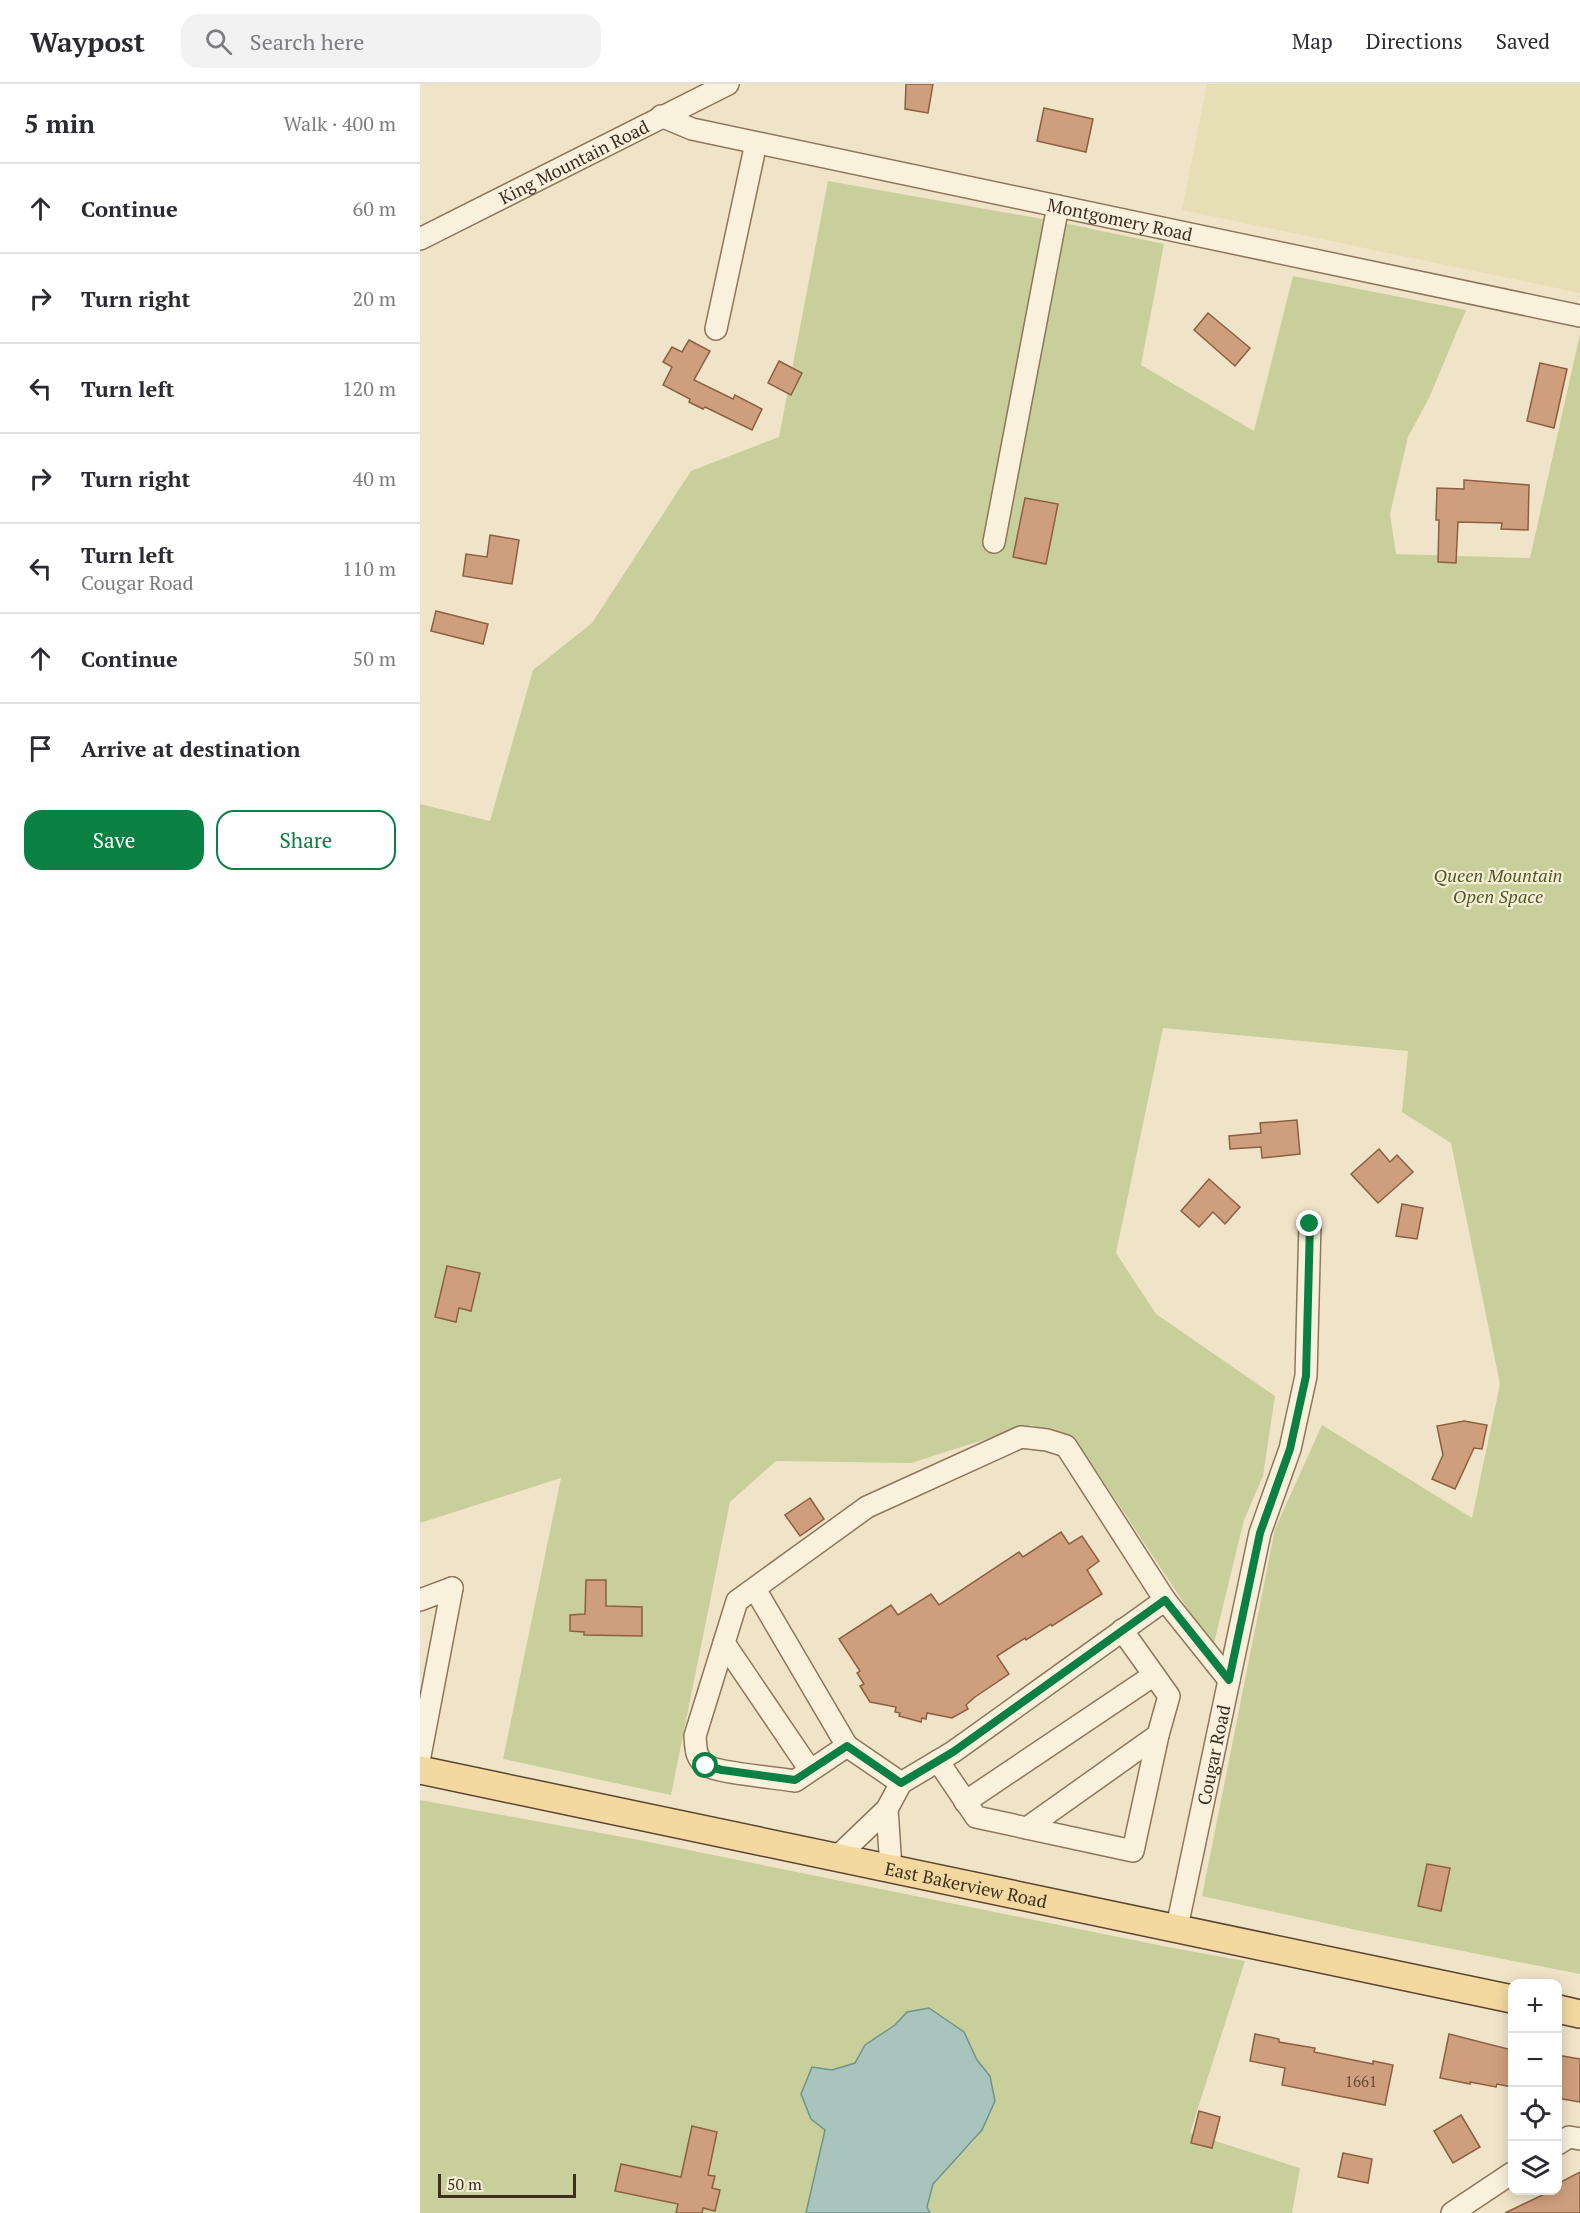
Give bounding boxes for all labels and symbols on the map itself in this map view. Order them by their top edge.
street label: King Mountain Road [495,114,653,209]
street label: Montgomery Road [1045,192,1195,246]
park label: Queen Mountain Open Space [1433,863,1563,908]
route end [1296,1210,1322,1236]
street label: Cougar Road [1191,1703,1235,1807]
route start [692,1752,718,1778]
street label: East Bakerview Road [883,1856,1049,1913]
house number: 1661 [1345,2071,1377,2091]
scale bar [438,2171,576,2198]

